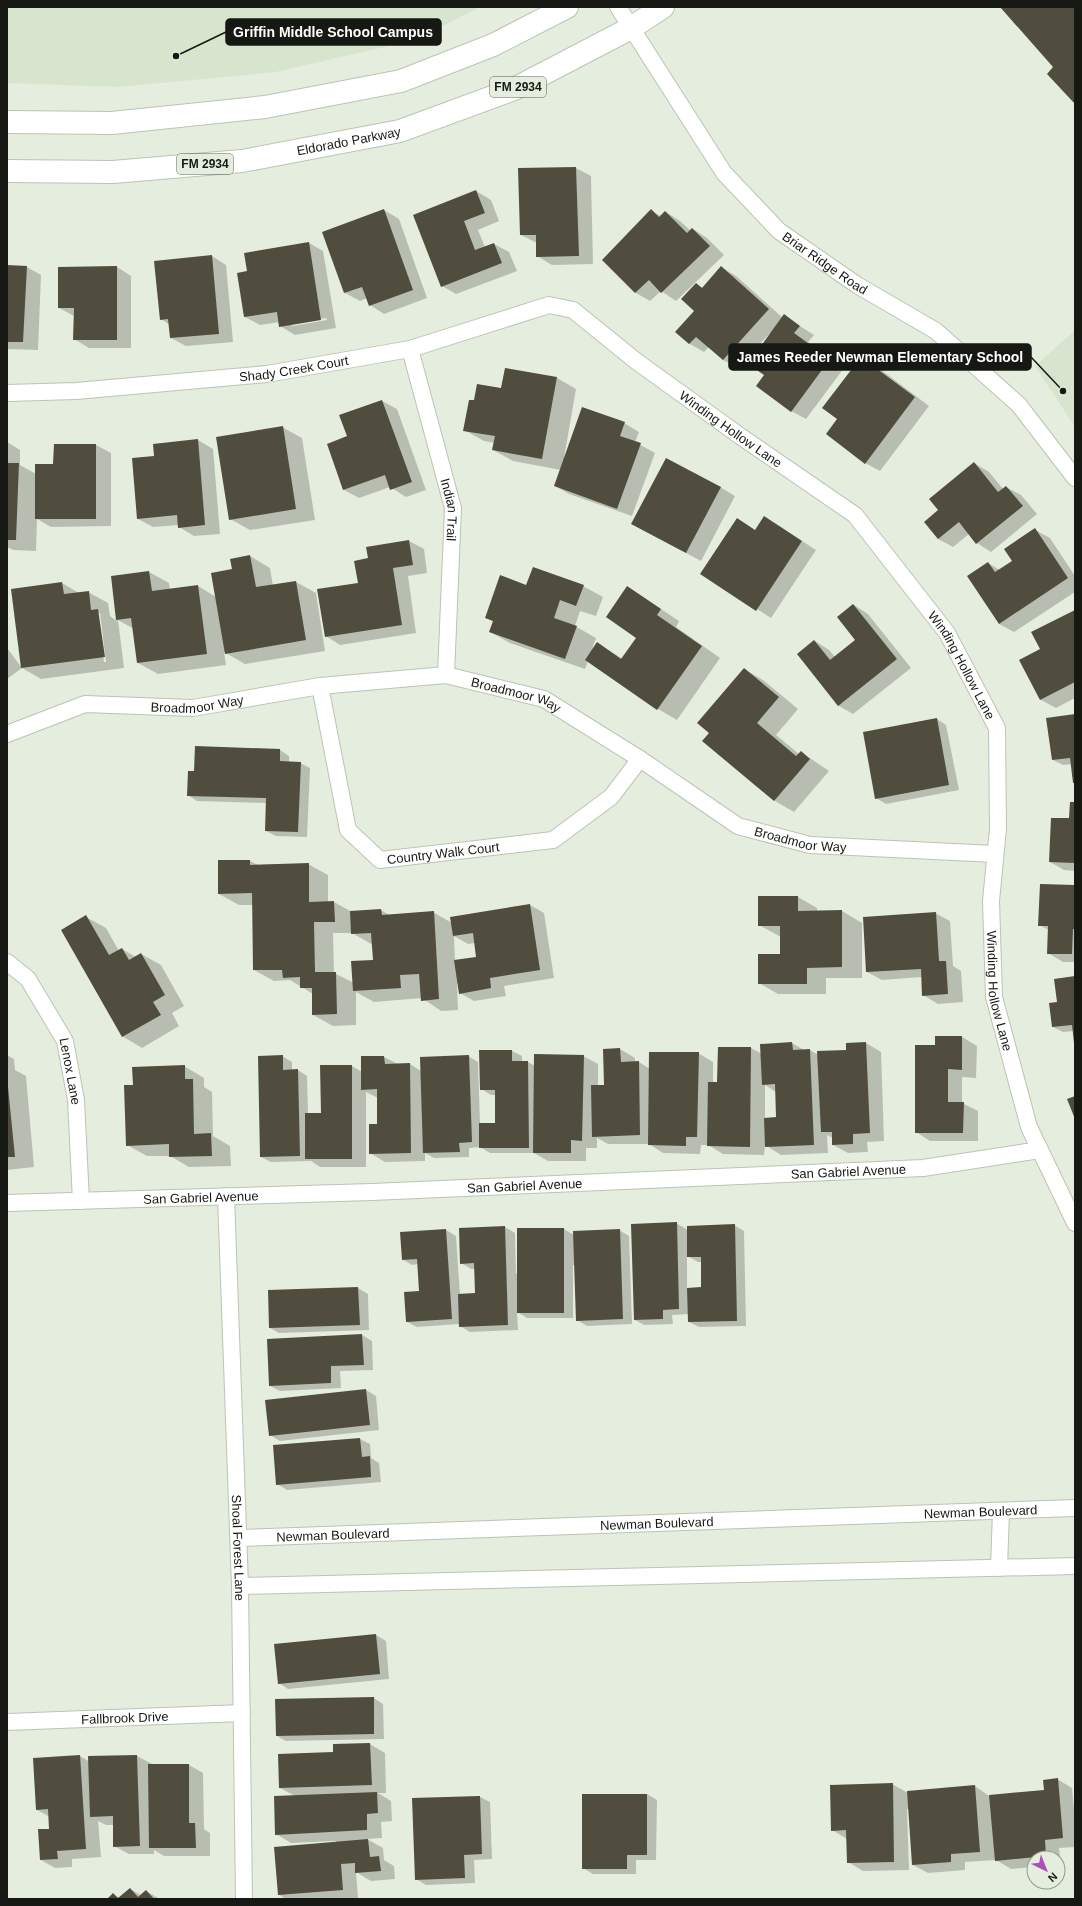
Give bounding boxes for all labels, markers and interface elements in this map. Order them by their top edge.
callout: Griffin Middle School Campus [226,19,441,45]
text: Griffin Middle School Campus [233,24,433,40]
road number: FM 2934 [490,77,546,97]
street label: Eldorado Parkway [295,123,402,158]
road number: FM 2934 [177,154,233,174]
street label: Briar Ridge Road [780,228,870,297]
callout: James Reeder Newman Elementary School [729,344,1031,370]
text: James Reeder Newman Elementary School [737,349,1023,365]
street label: Shady Creek Court [238,352,350,384]
street label: Winding Hollow Lane [677,387,785,470]
street label: Indian Trail [438,477,461,542]
street label: Winding Hollow Lane [925,608,999,722]
street label: Broadmoor Way [470,674,564,716]
street label: Broadmoor Way [150,692,245,716]
street label: Broadmoor Way [753,823,847,854]
street label: Country Walk Court [386,839,500,867]
street label: Winding Hollow Lane [984,930,1016,1053]
street label: Lenox Lane [57,1036,84,1105]
street label: San Gabriel Avenue [790,1161,906,1181]
street label: San Gabriel Avenue [467,1175,583,1195]
street label: San Gabriel Avenue [143,1188,259,1206]
street label: Shoal Forest Lane [229,1494,248,1601]
street label: Newman Boulevard [924,1502,1038,1521]
street label: Newman Boulevard [600,1513,714,1533]
street label: Newman Boulevard [276,1525,390,1544]
street label: Fallbrook Drive [81,1708,169,1727]
north arrow [1026,1850,1066,1890]
text: N [1046,1870,1060,1884]

